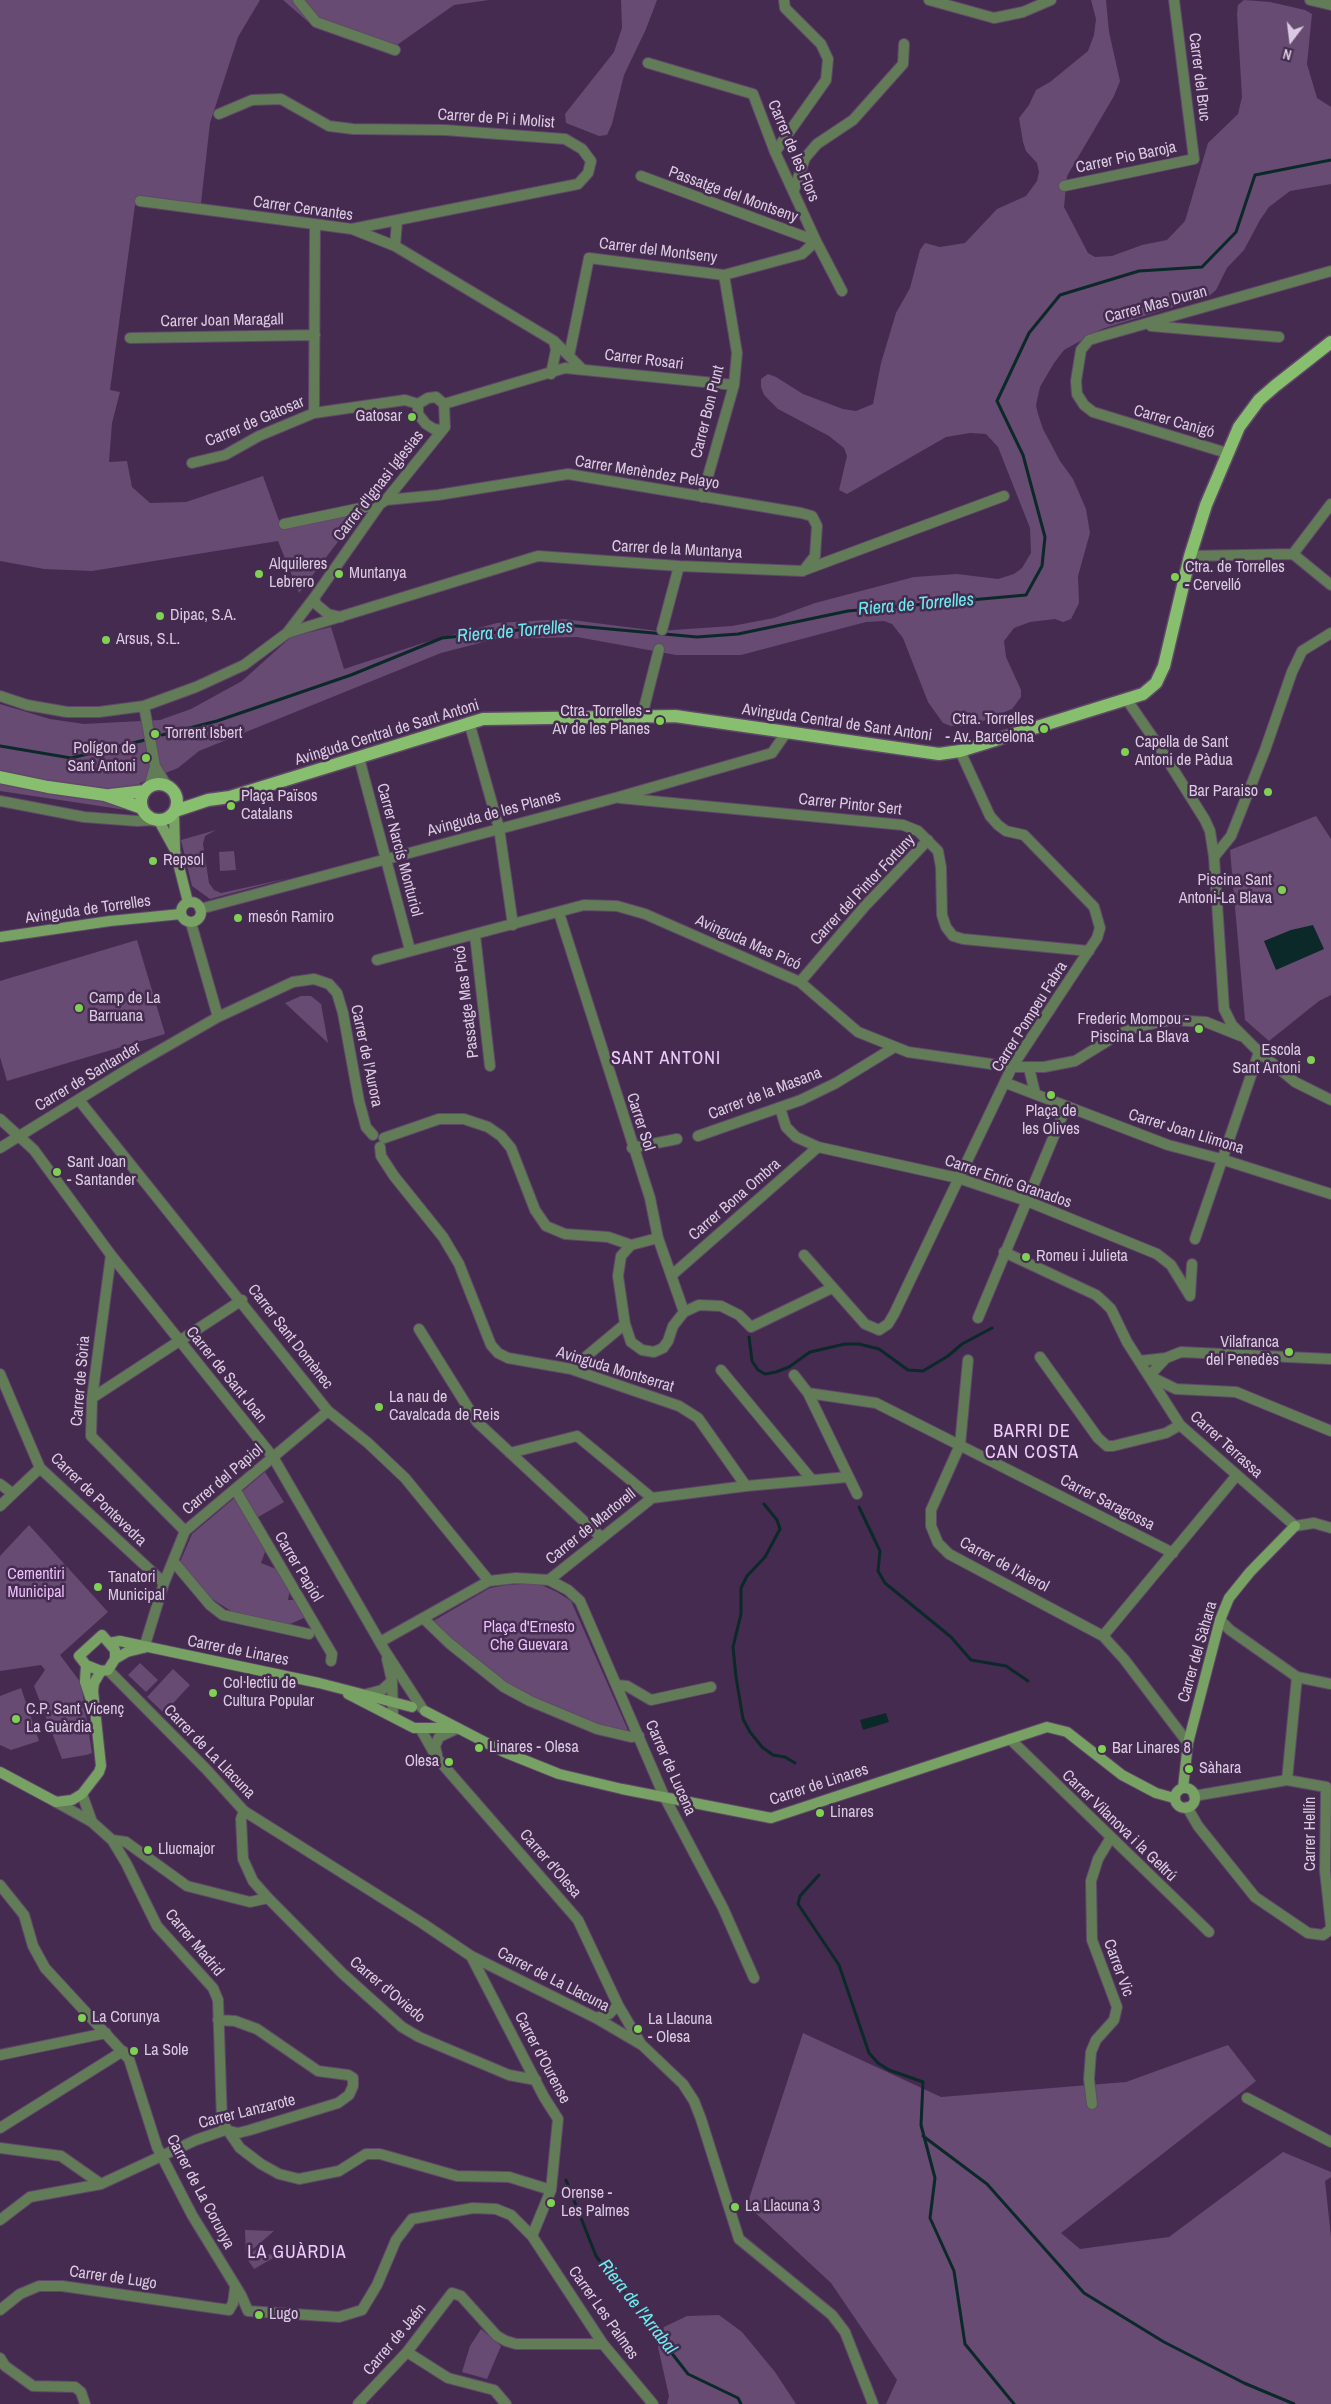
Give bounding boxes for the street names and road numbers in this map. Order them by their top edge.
street label: Carrer del Bruc [1184,32,1214,122]
street label: Carrer de les Flors [763,97,823,205]
street label: Carrer de Pi i Molist [437,105,555,133]
street label: Carrer Pio Baroja [1074,138,1178,178]
street label: Passatge del Montseny [666,163,800,227]
street label: Carrer Cervantes [252,192,354,226]
street label: Carrer del Montseny [598,234,718,268]
street label: Carrer Mas Duran [1103,282,1209,328]
street label: Carrer Joan Maragall [160,310,284,332]
street label: Carrer Rosari [603,346,685,374]
street label: Carrer Bon Punt [687,364,729,460]
street label: Carrer de Gatosar [203,393,307,451]
street label: Carrer Canigó [1131,401,1217,443]
street label: Carrer d'Ignasi Iglesias [330,427,428,545]
street label: Carrer Menèndez Pelayo [573,452,721,494]
street label: Carrer de la Muntanya [611,537,743,563]
street label: Avinguda Central de Sant Antoni [293,696,481,770]
street label: Avinguda Central de Sant Antoni [741,700,933,746]
street label: Carrer Narcís Monturiol [372,781,426,919]
street label: Avinguda de les Planes [425,787,563,841]
street label: Carrer Pintor Sert [798,790,902,820]
street label: Carrer del Pintor Fortuny [807,831,919,949]
street label: Avinguda de Torrelles [24,892,152,928]
street label: Avinguda Mas Picó [692,911,804,975]
street label: Passatge Mas Picó [451,945,483,1059]
street label: Carrer Pompeu Fabra [988,958,1072,1076]
street label: Carrer de l'Aurora [346,1003,386,1109]
street label: Carrer de Santander [32,1038,144,1116]
street label: Carrer de la Masana [706,1064,824,1124]
street label: Carrer Sol [622,1091,658,1153]
street label: Carrer Joan Llimona [1126,1105,1246,1159]
street label: Carrer Enric Granados [942,1151,1074,1213]
street label: Carrer Bona Ombra [685,1155,785,1245]
street label: Carrer Sant Domènec [243,1281,337,1393]
street label: Carrer de Sant Joan [181,1323,271,1427]
street label: Carrer de Sòria [67,1335,95,1427]
street label: Avinguda Montserrat [554,1343,676,1397]
street label: Carrer Terrassa [1186,1407,1266,1483]
street label: Carrer del Papiol [179,1441,267,1519]
street label: Carrer de Pontevedra [46,1449,150,1551]
street label: Carrer Saragossa [1057,1471,1157,1535]
street label: Carrer de Martorell [542,1485,640,1569]
street label: Carrer Papiol [270,1529,326,1605]
street label: Carrer de l'Aierol [956,1533,1052,1597]
street label: Carrer del Sàhara [1174,1599,1222,1705]
street label: Carrer de Linares [186,1632,290,1670]
street label: Carrer de La Llacuna [159,1701,259,1803]
street label: Carrer de Lucena [640,1717,700,1819]
street label: Carrer de Linares [767,1760,871,1810]
street label: Carrer Vilanova i la Geltrú [1058,1766,1180,1886]
street label: Carrer Hellín [1301,1797,1321,1871]
street label: Carrer d'Olesa [515,1826,585,1902]
street label: Carrer Madrid [160,1906,228,1980]
street label: Carrer Vic [1099,1937,1137,1999]
street label: Carrer de La Llacuna [494,1943,612,2017]
street label: Carrer d'Oviedo [345,1953,429,2027]
street label: Carrer d'Ourense [510,2009,574,2107]
street label: Carrer Lanzarote [197,2091,297,2133]
street label: Carrer de La Corunya [162,2131,238,2253]
street label: Carrer de Lugo [68,2262,158,2294]
street label: Carrer Les Palmes [564,2263,642,2363]
street label: Carrer de Jaén [360,2300,430,2380]

